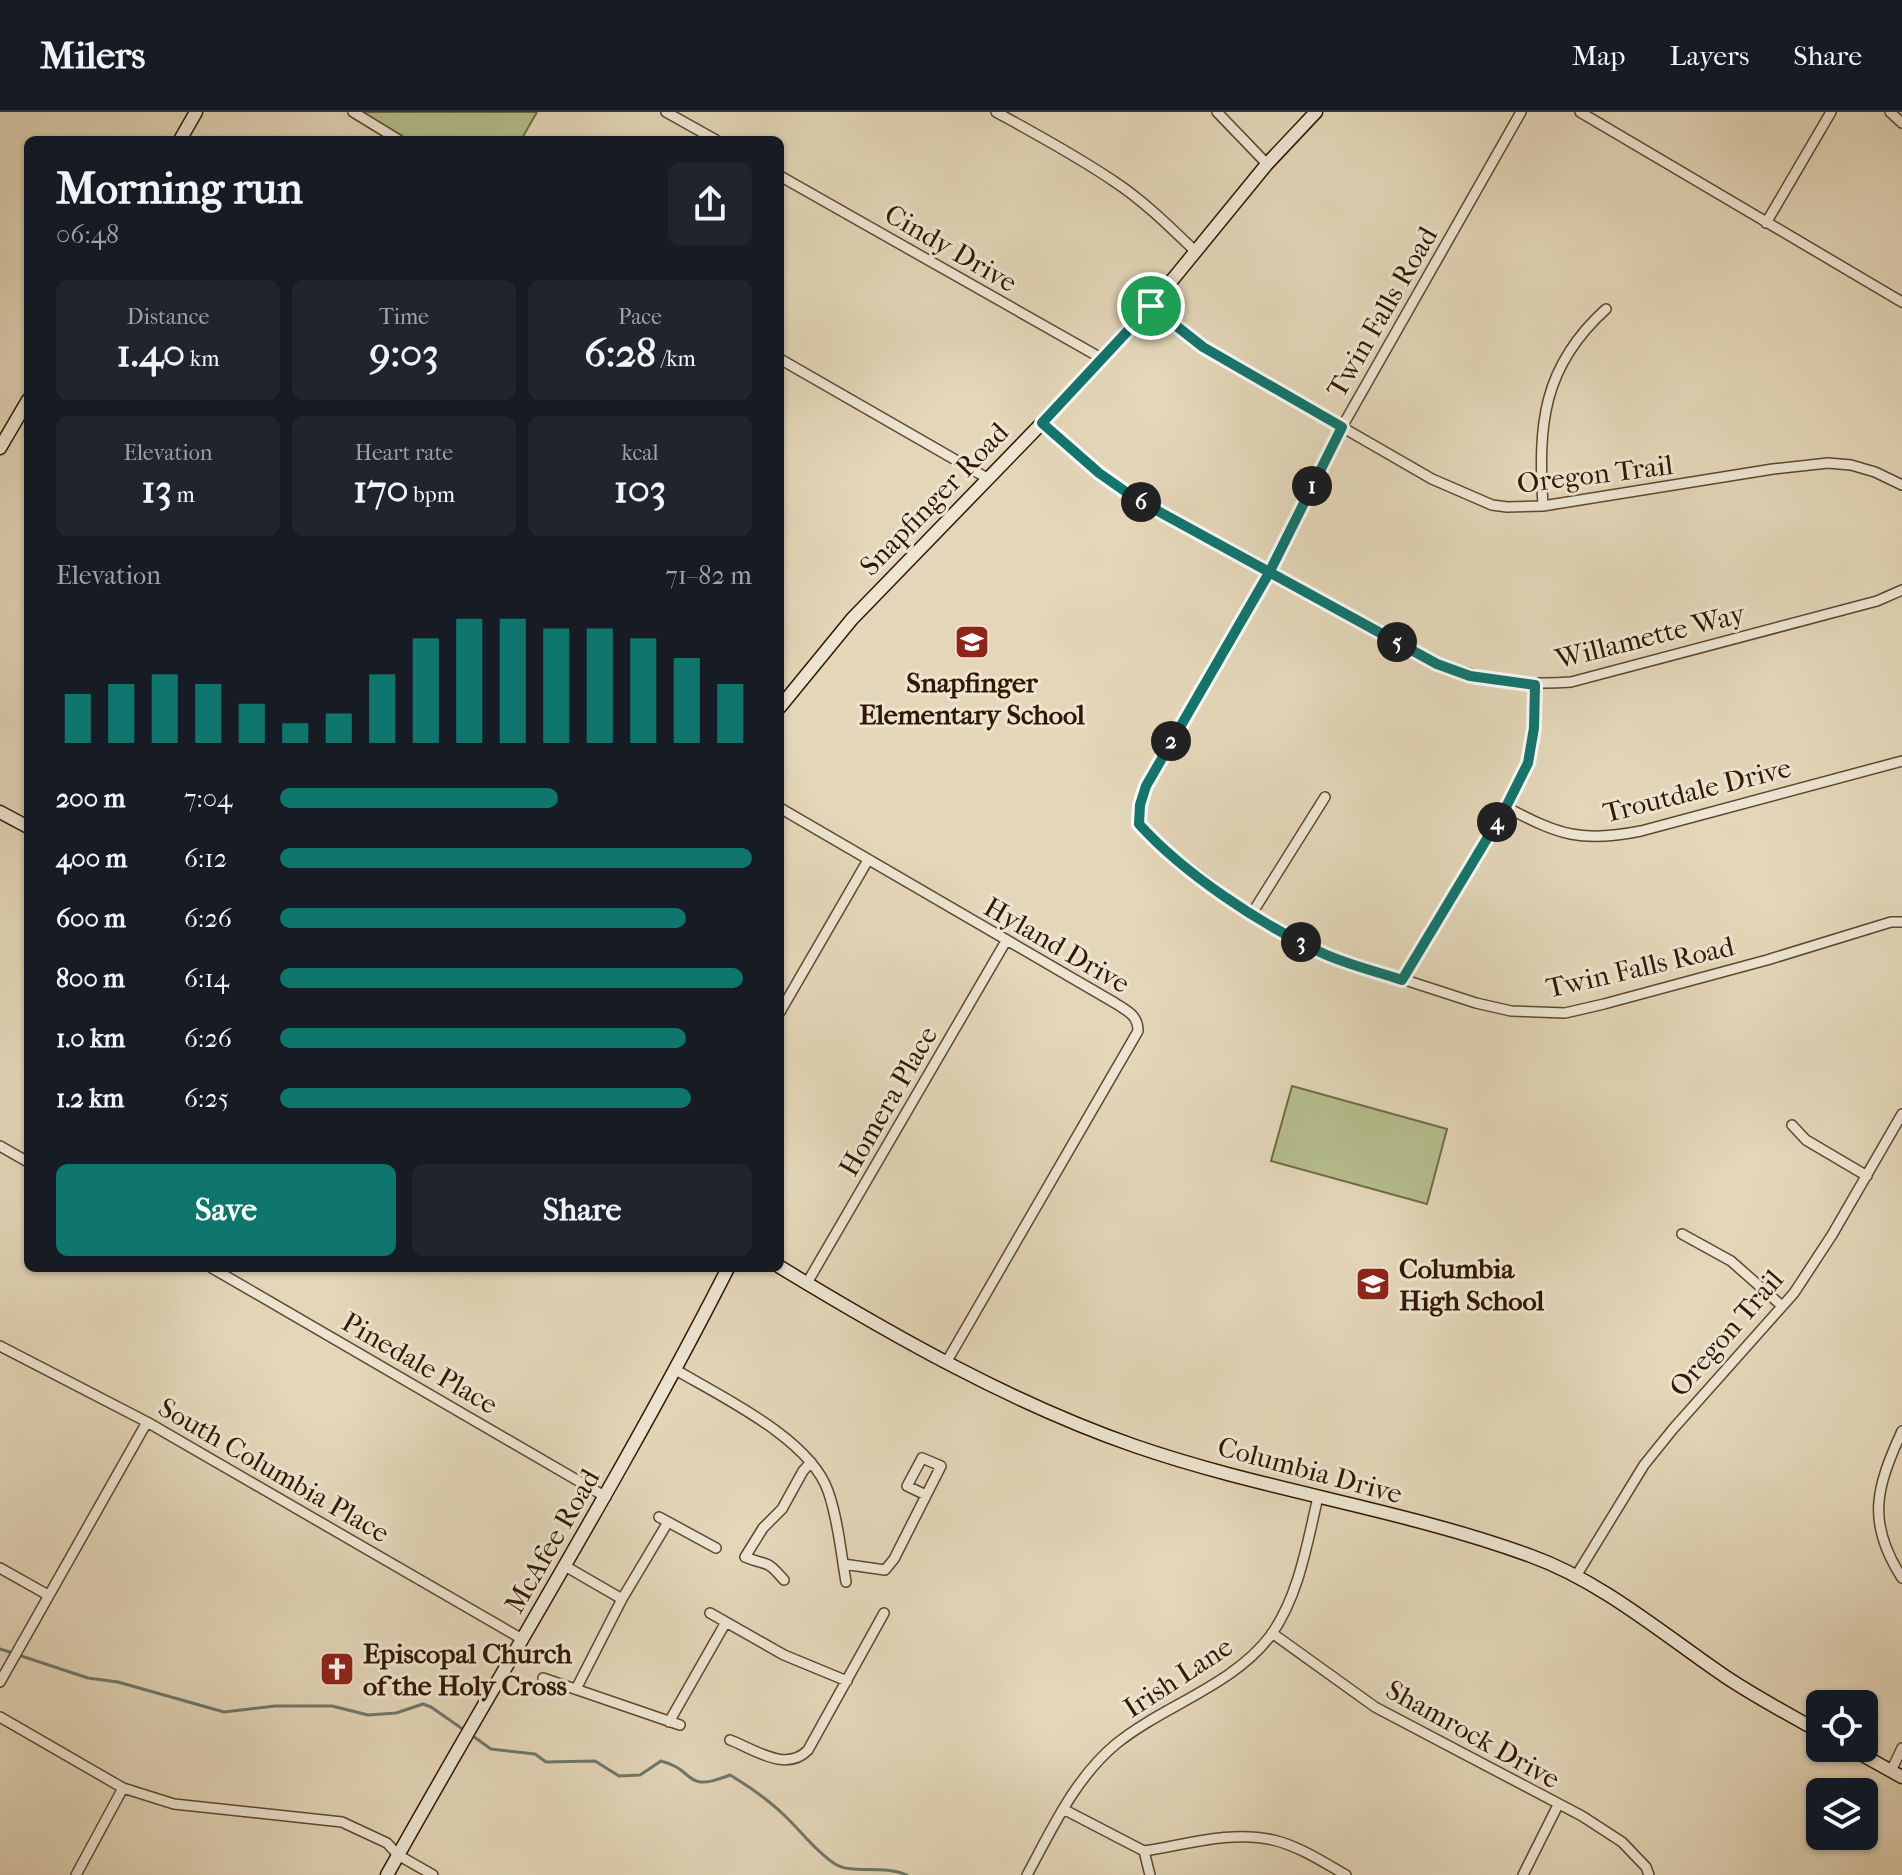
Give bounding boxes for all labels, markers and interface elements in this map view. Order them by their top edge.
text: Milers [40,33,145,78]
text: Map [1572,39,1625,72]
text: Layers [1669,39,1749,72]
text: Share [1793,39,1862,72]
button: share [668,162,752,246]
text: Morning run [56,163,303,214]
street label: Cindy Drive [879,197,1023,299]
text: 06:48 [56,219,119,250]
street label: Twin Falls Road [1320,220,1445,403]
pin [1117,272,1185,340]
icon: arrive [1129,284,1173,328]
text: Distance [127,304,209,330]
text: Time [379,304,429,330]
text: Pace [618,304,662,330]
text: 1.40 [116,330,185,376]
text: 9:03 [369,330,439,376]
text: 6:28 [584,330,656,376]
text: km [185,346,220,372]
text: /km [656,346,696,372]
street label: Snapfinger Road [853,415,1016,582]
text: Elevation [124,440,212,466]
text: Heart rate [355,440,453,466]
text: kcal [621,440,659,466]
street label: Oregon Trail [1515,448,1675,500]
text: 13 [141,466,172,512]
text: 170 [353,466,409,512]
text: 103 [614,466,666,512]
pin: 1 [1292,466,1332,506]
text: 1 [1308,473,1316,499]
text: m [172,482,195,508]
text: bpm [409,482,455,508]
pin: 6 [1121,482,1161,522]
text: 6 [1135,489,1147,515]
text: Elevation [56,560,161,591]
text: 71–82 m [665,560,752,591]
street label: Willamette Way [1551,596,1749,676]
pin: 5 [1377,622,1417,662]
school or university icon: Snapfinger Elementary School [953,623,991,661]
text: 5 [1392,629,1402,655]
place label: Snapfinger Elementary School [859,666,1085,731]
pin: 2 [1151,721,1191,761]
text: 2 [1165,728,1177,754]
street label: Troutdale Drive [1600,751,1794,829]
text: 200 m [56,783,125,814]
text: 7:04 [184,783,232,814]
pin: 4 [1477,802,1517,842]
text: 4 [1491,809,1504,835]
text: 400 m [56,843,127,874]
text: 6:12 [184,843,227,874]
street label: Hyland Drive [978,890,1136,1000]
text: 600 m [56,903,126,934]
text: 6:26 [184,903,232,934]
pin: 3 [1281,922,1321,962]
text: 3 [1296,929,1306,955]
street label: Twin Falls Road [1543,929,1738,1005]
text: 800 m [56,963,125,994]
text: 6:14 [184,963,229,994]
street label: Homera Place [832,1020,944,1182]
text: 1.0 km [56,1023,125,1054]
text: 6:26 [184,1023,232,1054]
text: 1.2 km [56,1083,124,1114]
text: 6:25 [184,1083,229,1114]
button: Save [56,1164,396,1256]
button: Share [412,1164,752,1256]
place label: Columbia High School [1399,1252,1544,1317]
street label: Oregon Trail [1662,1263,1790,1403]
school or university icon: Columbia High School [1354,1265,1392,1303]
street label: Pinedale Place [336,1305,504,1421]
street label: South Columbia Place [153,1391,395,1550]
street label: Columbia Drive [1214,1430,1406,1511]
street label: McAfee Road [498,1463,607,1619]
street label: Irish Lane [1117,1630,1239,1724]
place label: Episcopal Church of the Holy Cross [363,1637,572,1702]
church icon: Episcopal Church of the Holy Cross [318,1650,356,1688]
street label: Shamrock Drive [1380,1673,1566,1795]
map controls [1806,1690,1878,1850]
button: locate [1806,1690,1878,1762]
button: layers [1806,1778,1878,1850]

